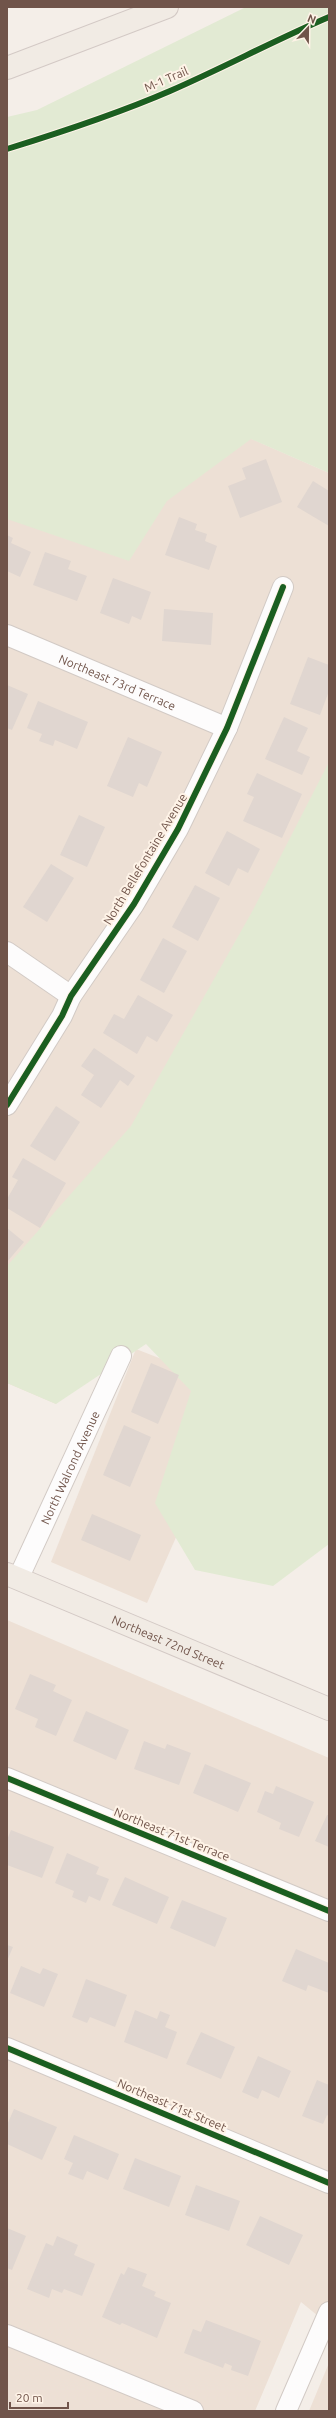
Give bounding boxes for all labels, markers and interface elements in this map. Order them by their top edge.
north arrow [288,8,328,48]
text: N [306,12,318,26]
street label: M-1 Trail [142,64,190,94]
street label: Northeast 73rd Terrace [57,651,178,712]
street label: North Bellefontaine Avenue [101,791,189,927]
street label: North Walrond Avenue [38,1409,101,1526]
street label: Northeast 72nd Street [110,1612,227,1671]
street label: Northeast 71st Terrace [112,1805,232,1863]
street label: Northeast 71st Street [116,2076,229,2134]
scale bar [10,2384,68,2410]
text: 20 m [16,2391,43,2404]

